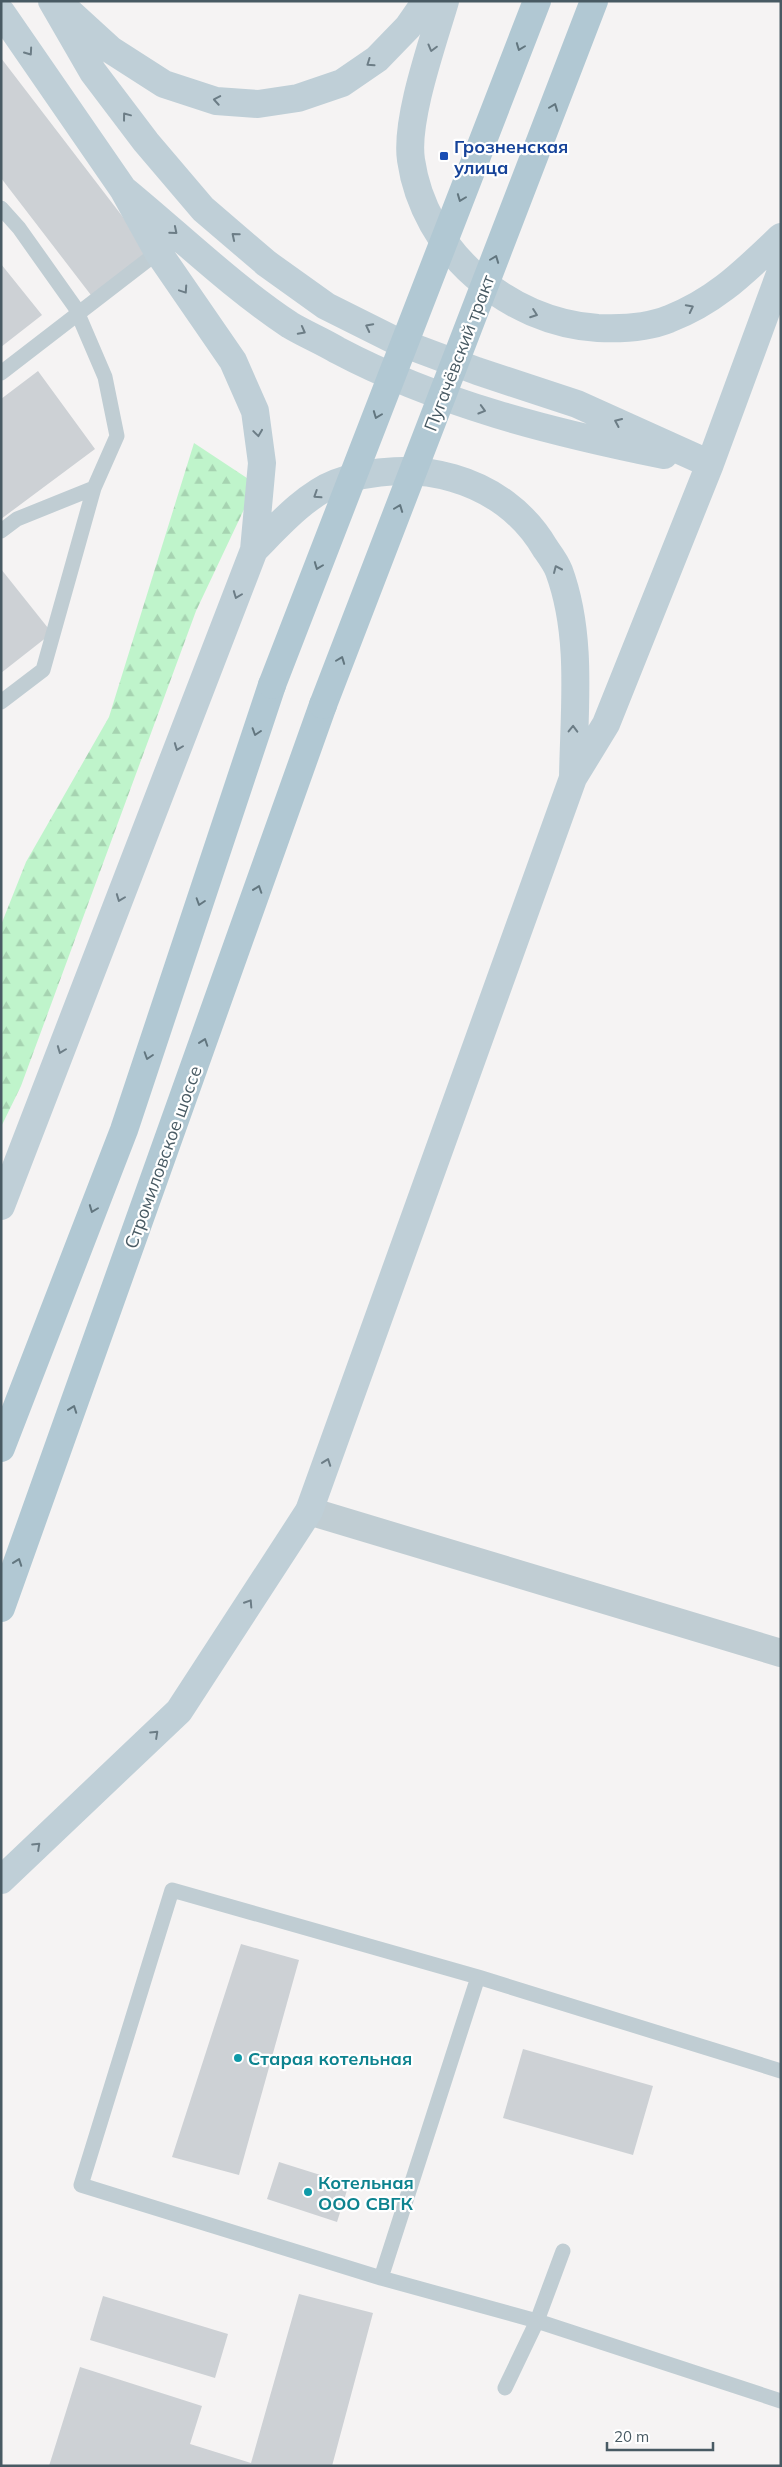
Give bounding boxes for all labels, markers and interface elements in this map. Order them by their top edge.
one-way arrow [515,42,526,51]
one-way arrow [427,44,437,52]
one-way arrow [23,46,32,56]
one-way arrow [367,57,376,66]
one-way arrow [213,96,222,106]
one-way arrow [547,103,558,112]
one-way arrow [123,112,132,122]
place label: Грозненская улица [454,135,568,179]
marker: Грозненская улица [438,150,450,162]
one-way arrow [457,193,467,202]
one-way arrow [168,225,177,233]
one-way arrow [231,233,240,242]
one-way arrow [489,255,499,263]
street label: Пугачёвский тракт [419,271,500,434]
one-way arrow [178,284,187,294]
one-way arrow [685,304,694,314]
one-way arrow [529,308,537,318]
one-way arrow [365,323,374,333]
one-way arrow [296,325,305,335]
one-way arrow [478,404,486,415]
one-way arrow [373,410,383,419]
one-way arrow [614,418,623,429]
one-way arrow [252,429,263,437]
one-way arrow [313,489,323,498]
one-way arrow [393,504,403,513]
one-way arrow [314,562,324,570]
one-way arrow [552,565,563,574]
one-way arrow [232,590,243,599]
one-way arrow [334,656,345,665]
one-way arrow [568,725,579,733]
one-way arrow [252,727,262,735]
one-way arrow [174,742,184,750]
one-way arrow [252,885,262,894]
one-way arrow [116,893,126,902]
one-way arrow [195,898,205,906]
one-way arrow [198,1038,208,1047]
one-way arrow [57,1045,67,1054]
one-way arrow [144,1052,154,1060]
street label: Стромиловское шоссе [119,1062,207,1252]
one-way arrow [89,1205,99,1213]
one-way arrow [67,1406,77,1414]
one-way arrow [321,1458,331,1466]
one-way arrow [12,1559,22,1567]
one-way arrow [243,1600,253,1609]
one-way arrow [149,1731,158,1740]
one-way arrow [31,1843,40,1852]
place label: Старая котельная [248,2047,412,2070]
marker: Старая котельная [232,2052,244,2064]
place label: Котельная ООО СВГК [318,2171,414,2215]
marker: Котельная ООО СВГК [302,2186,314,2198]
scale bar [607,2420,713,2452]
text: 20 m [614,2427,649,2446]

